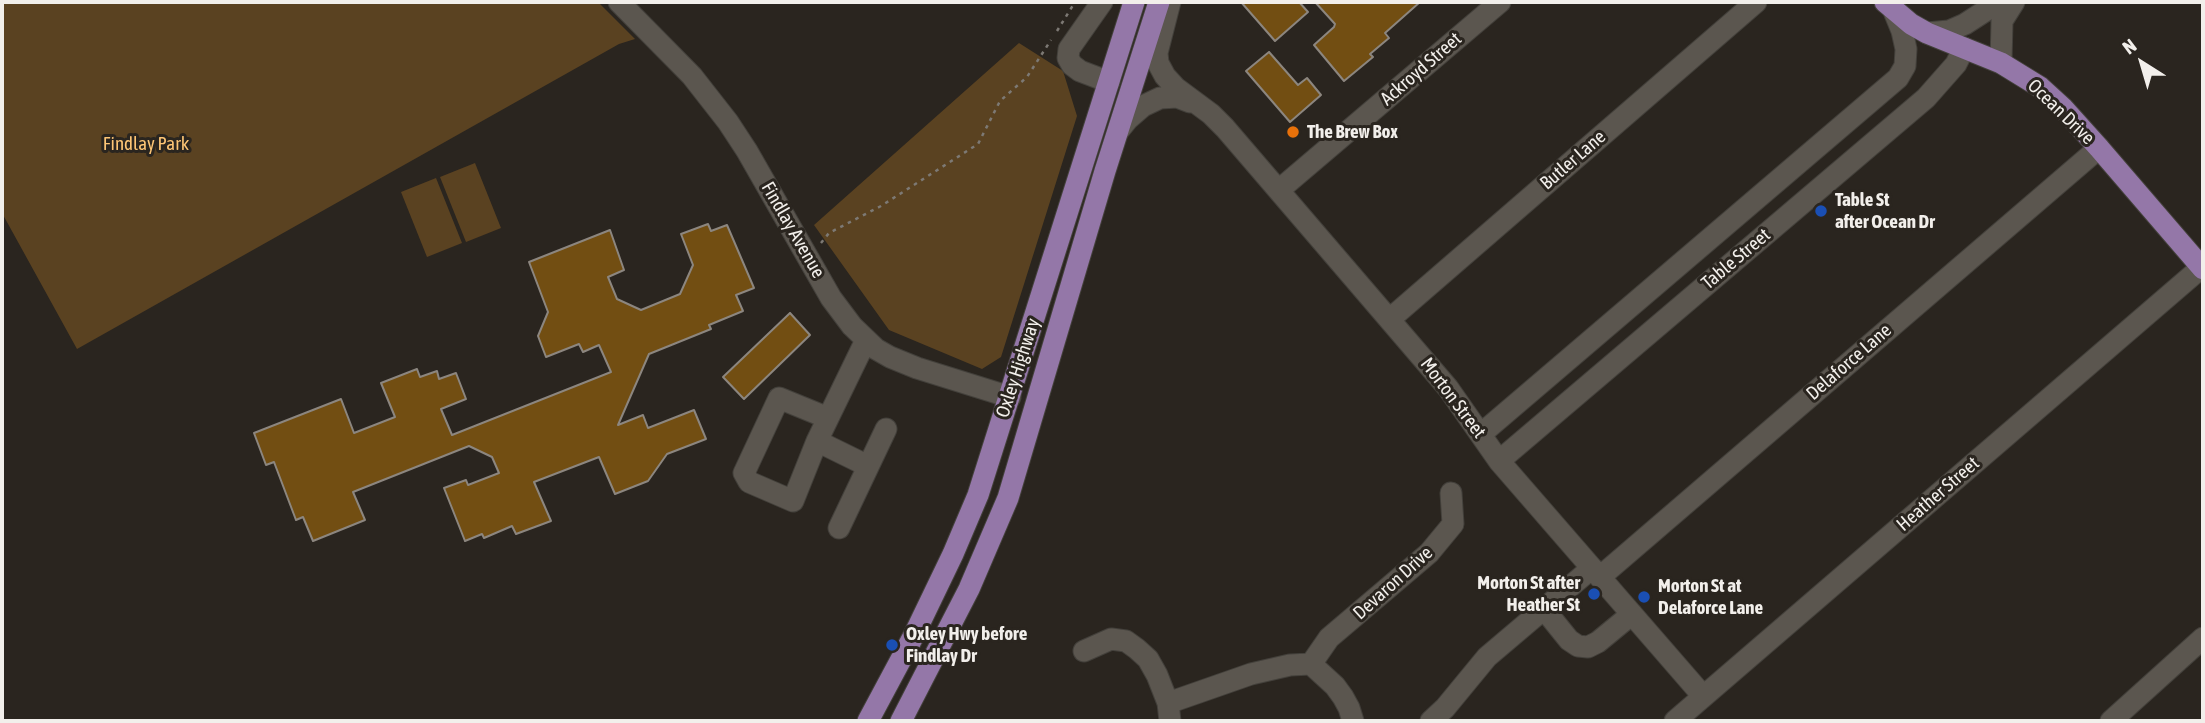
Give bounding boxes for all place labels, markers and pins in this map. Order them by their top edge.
place label: The Brew Box [1307,121,1398,143]
marker: The Brew Box [1285,124,1301,140]
place label: Table St after Ocean Dr [1835,189,1935,233]
marker: Table St after Ocean Dr [1813,203,1829,219]
place label: Morton St after Heather St [1477,572,1580,616]
place label: Morton St at Delaforce Lane [1658,575,1763,619]
marker: Morton St after Heather St [1586,586,1602,602]
marker: Morton St at Delaforce Lane [1636,589,1652,605]
place label: Oxley Hwy before Findlay Dr [906,623,1027,667]
marker: Oxley Hwy before Findlay Dr [884,637,900,653]

